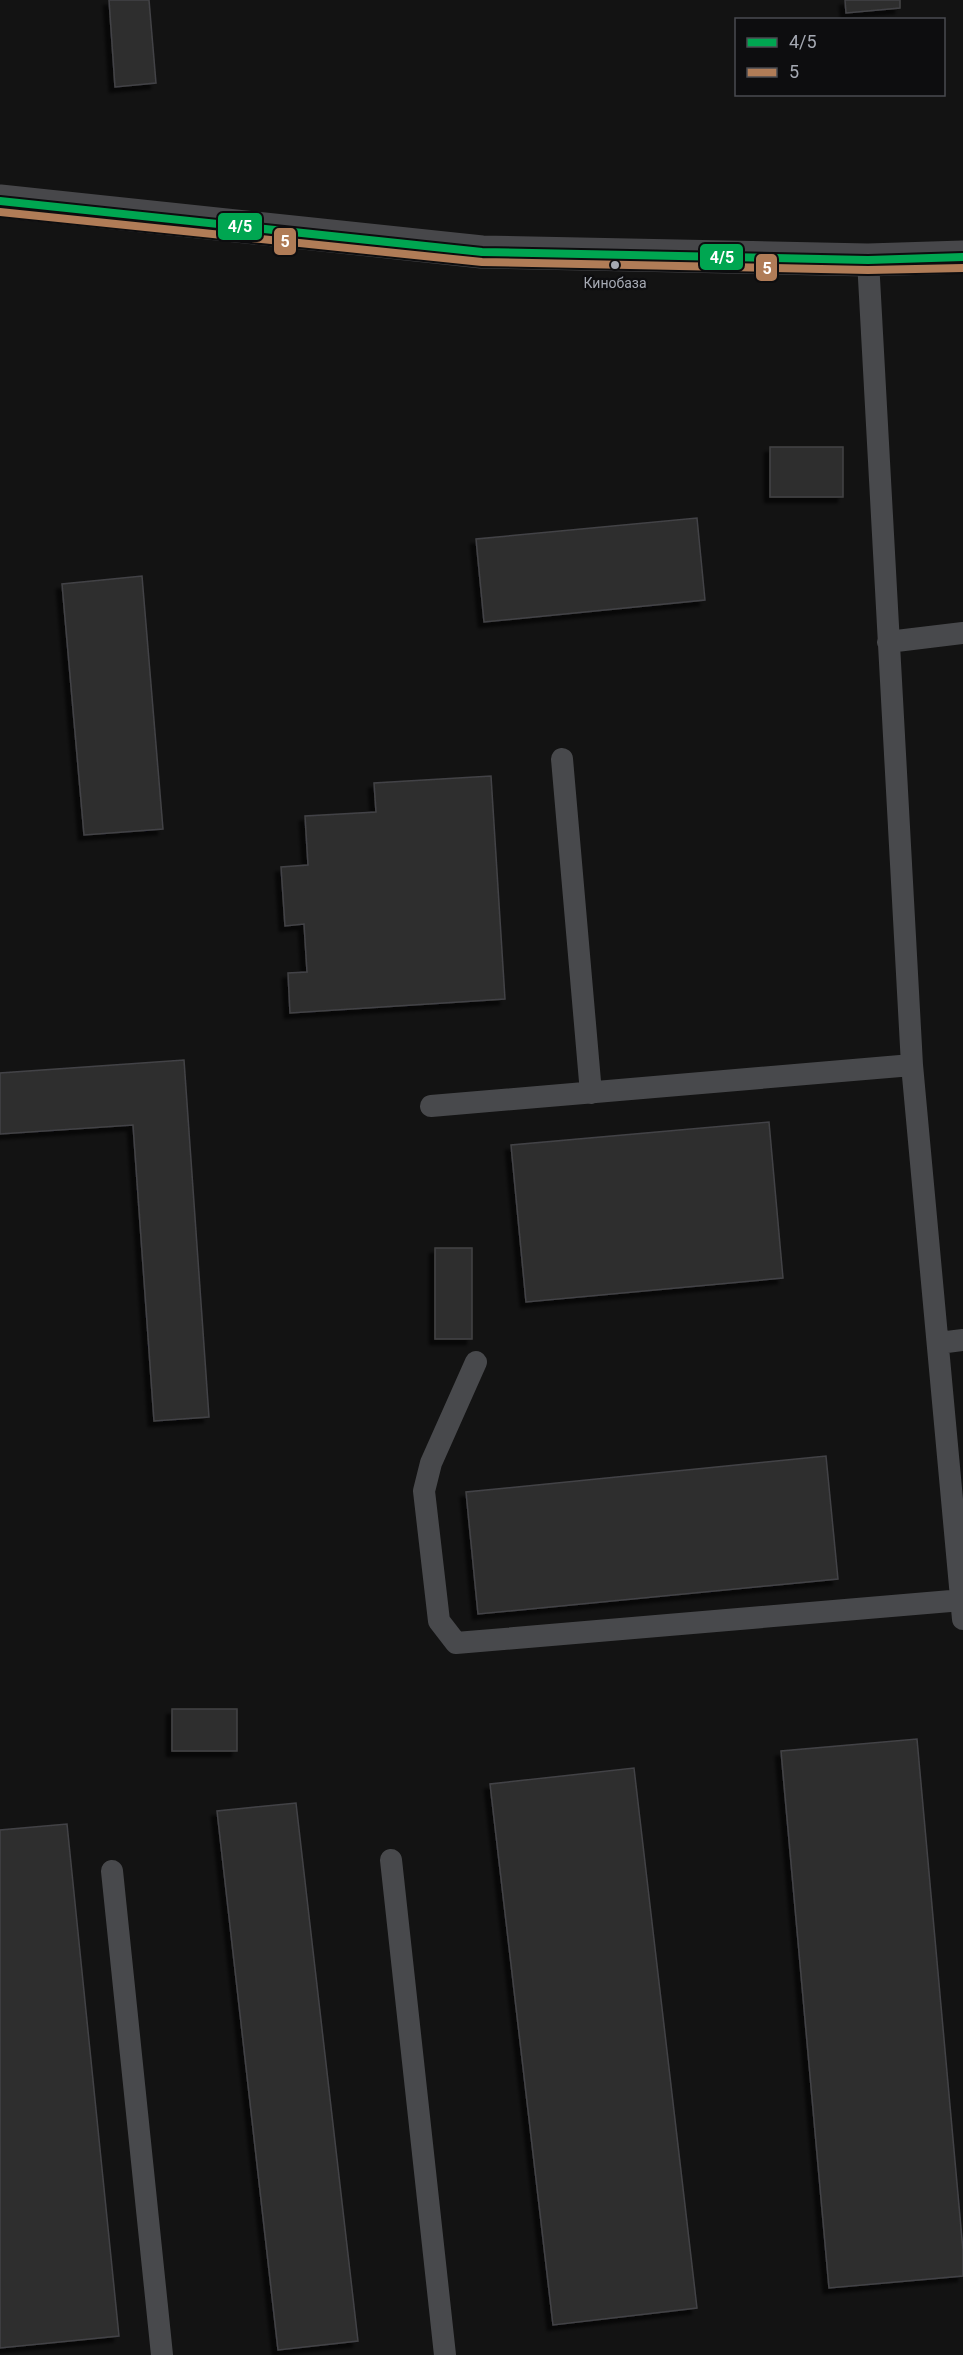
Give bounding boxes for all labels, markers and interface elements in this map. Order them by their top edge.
legend [735,18,945,96]
text: 4/5 [789,31,817,52]
text: 5 [789,61,799,82]
line badge: 4/5 [217,212,263,241]
text: 4/5 [228,217,252,236]
line badge: 5 [273,227,297,256]
text: 5 [280,232,290,251]
line badge: 4/5 [699,243,744,271]
text: 4/5 [710,248,734,267]
line badge: 5 [755,253,778,282]
marker: Кинобаза [609,259,621,271]
text: 5 [762,259,772,278]
place label: Кинобаза [583,275,647,291]

